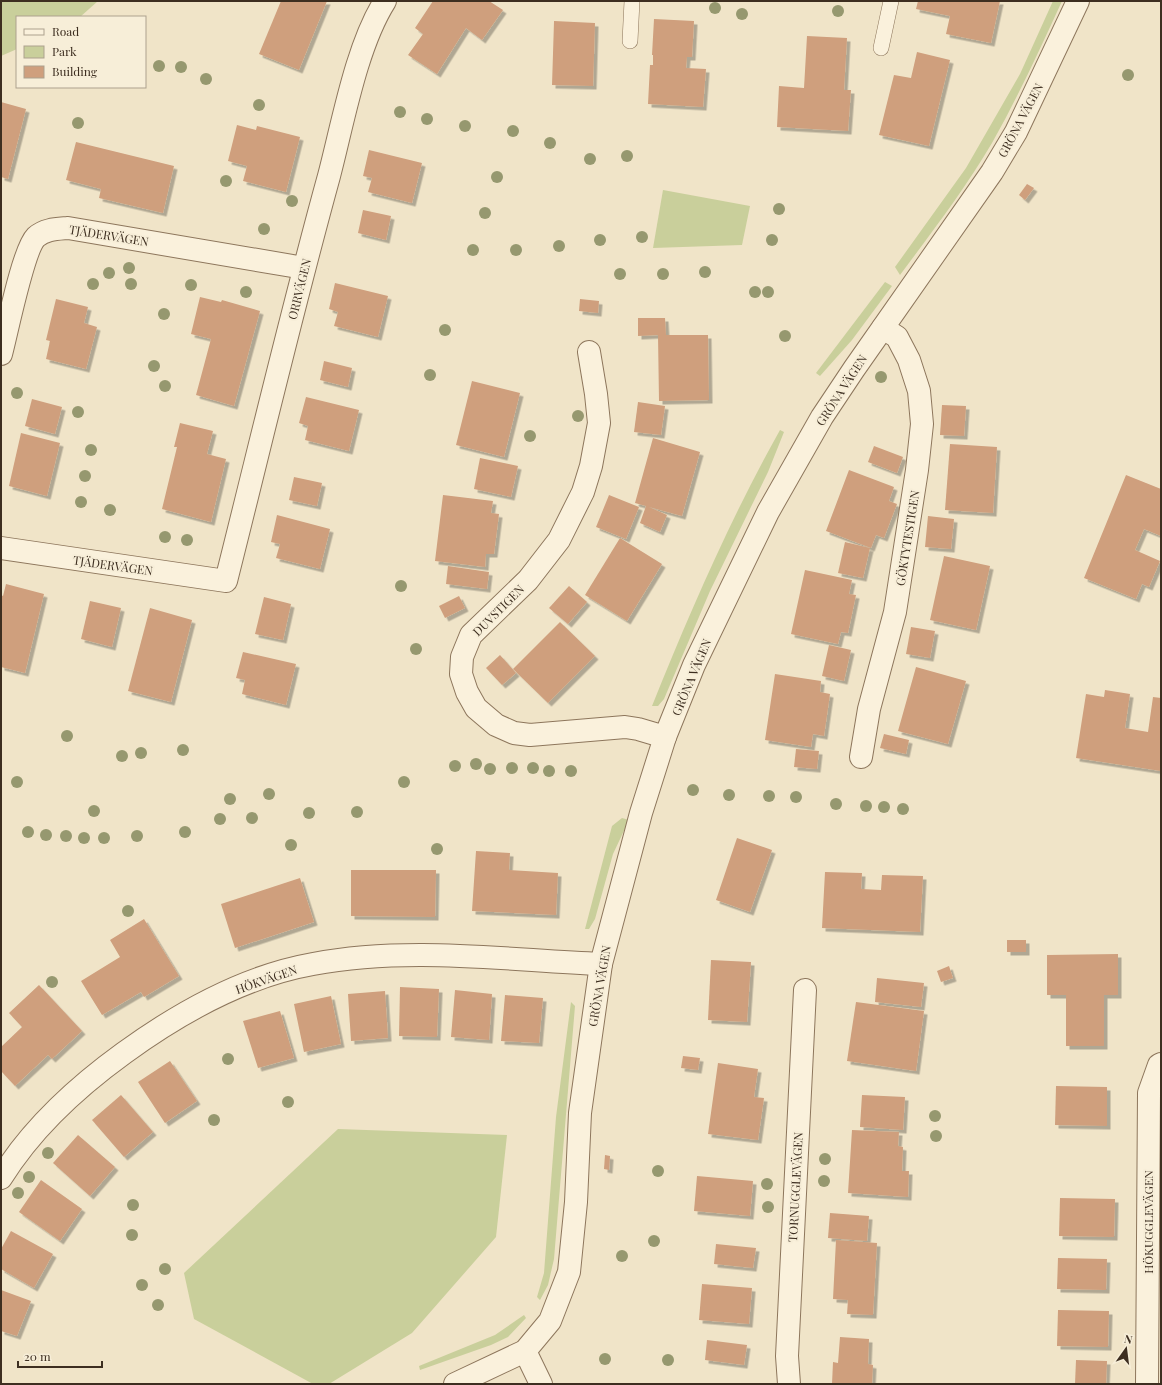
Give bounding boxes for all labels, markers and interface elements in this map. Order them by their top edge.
legend [16,16,146,88]
text: Road [52,23,79,39]
text: Park [52,43,77,59]
text: Building [52,63,98,79]
street label: GRÖNA VÄGEN [994,80,1047,160]
street label: TJÄDERVÄGEN [68,221,150,249]
street label: ORRVÄGEN [284,256,314,321]
street label: GRÖNA VÄGEN [812,351,870,429]
street label: GÖKTYTESTIGEN [892,489,923,587]
street label: TJÄDERVÄGEN [72,551,154,579]
street label: DUVSTIGEN [469,581,527,639]
street label: GRÖNA VÄGEN [668,636,715,718]
street label: GRÖNA VÄGEN [584,944,614,1028]
street label: HÖKVÄGEN [233,961,299,997]
street label: TORNUGGLEVÄGEN [784,1131,806,1242]
street label: HÖKUGGLEVÄGEN [1140,1170,1156,1274]
north arrow [1106,1329,1146,1369]
text: N [1123,1331,1134,1347]
scale bar [18,1343,102,1369]
text: 20 m [24,1348,51,1364]

